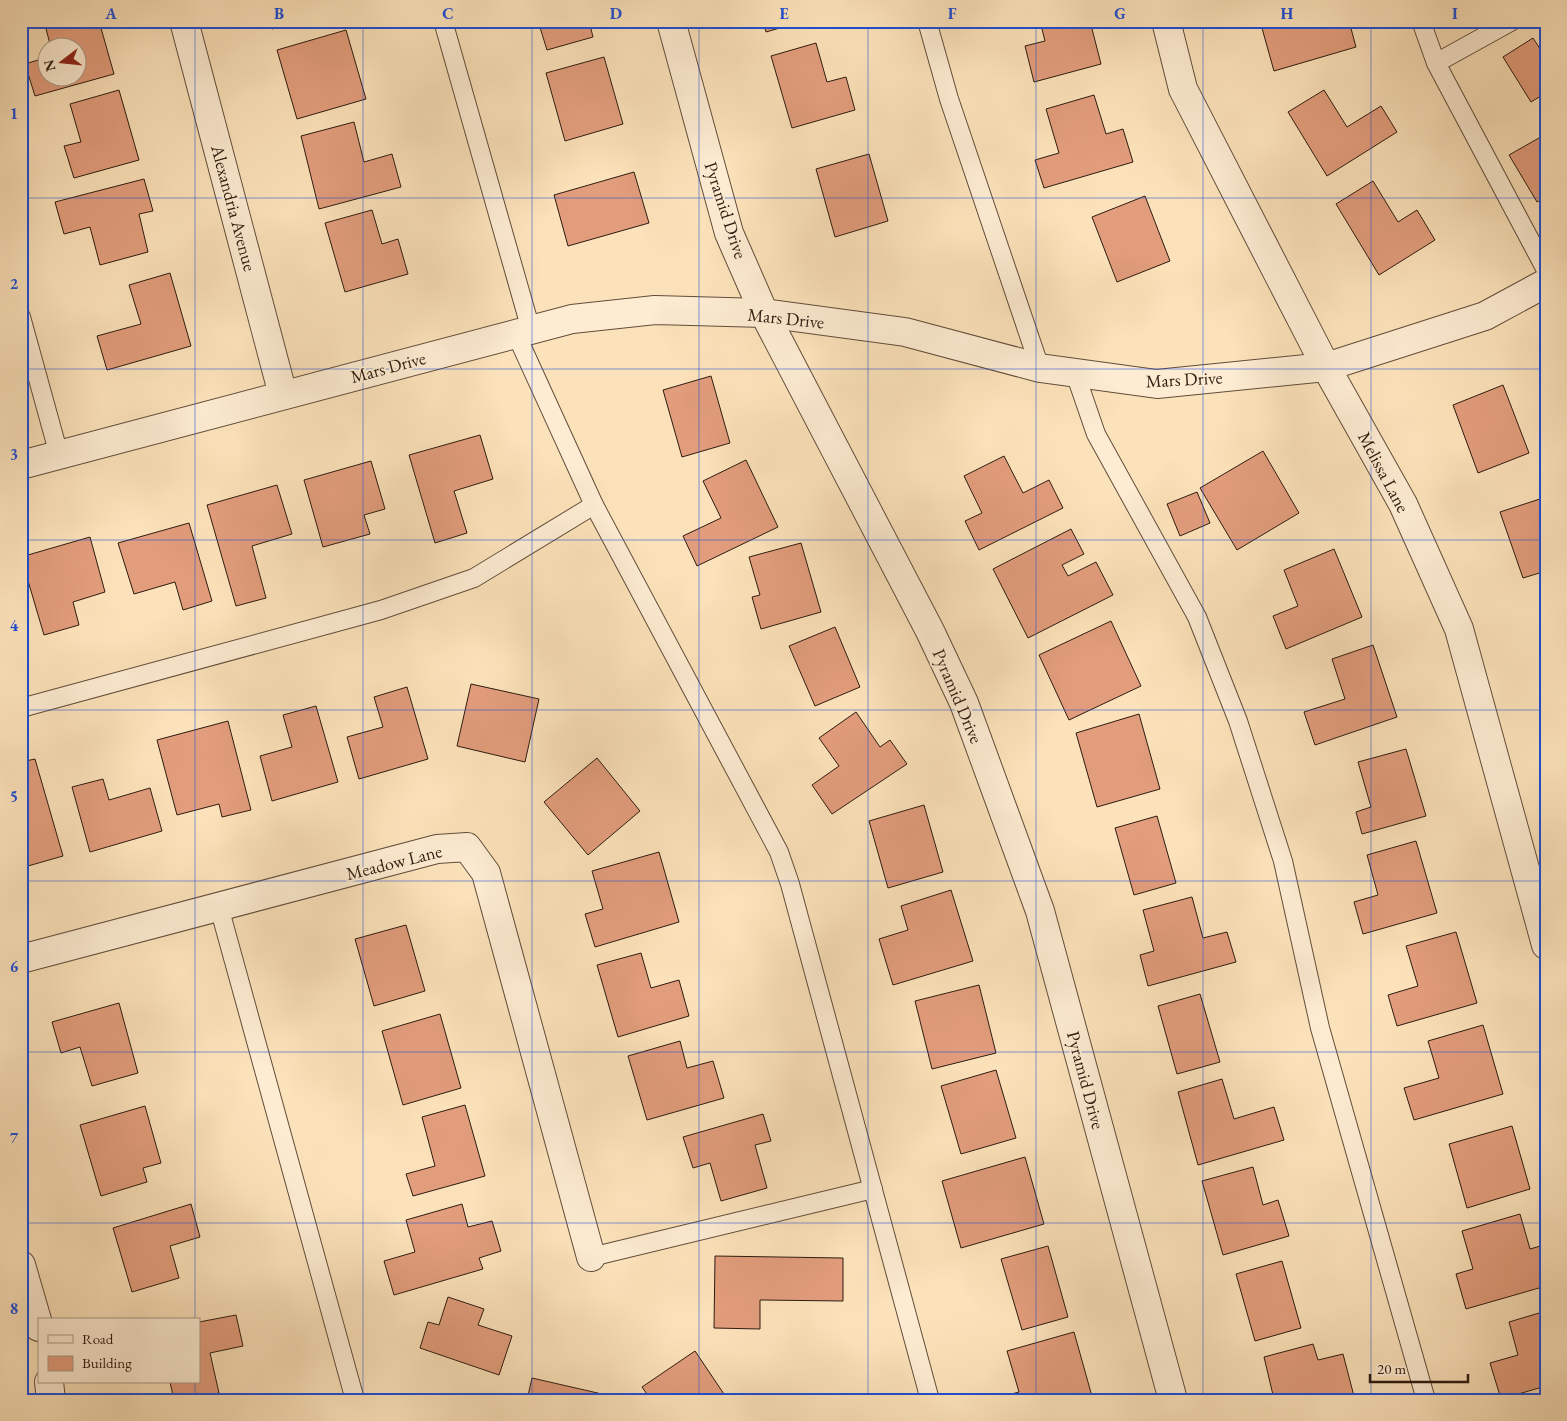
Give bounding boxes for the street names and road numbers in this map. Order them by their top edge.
street label: Alexandria Avenue [206,141,262,274]
street label: Pyramid Drive [700,159,752,261]
street label: Mars Drive [747,303,825,333]
street label: Mars Drive [348,346,428,388]
street label: Mars Drive [1145,366,1223,392]
street label: Melissa Lane [1353,428,1415,516]
street label: Pyramid Drive [928,645,988,747]
street label: Meadow Lane [344,839,444,885]
street label: Pyramid Drive [1062,1028,1110,1132]

